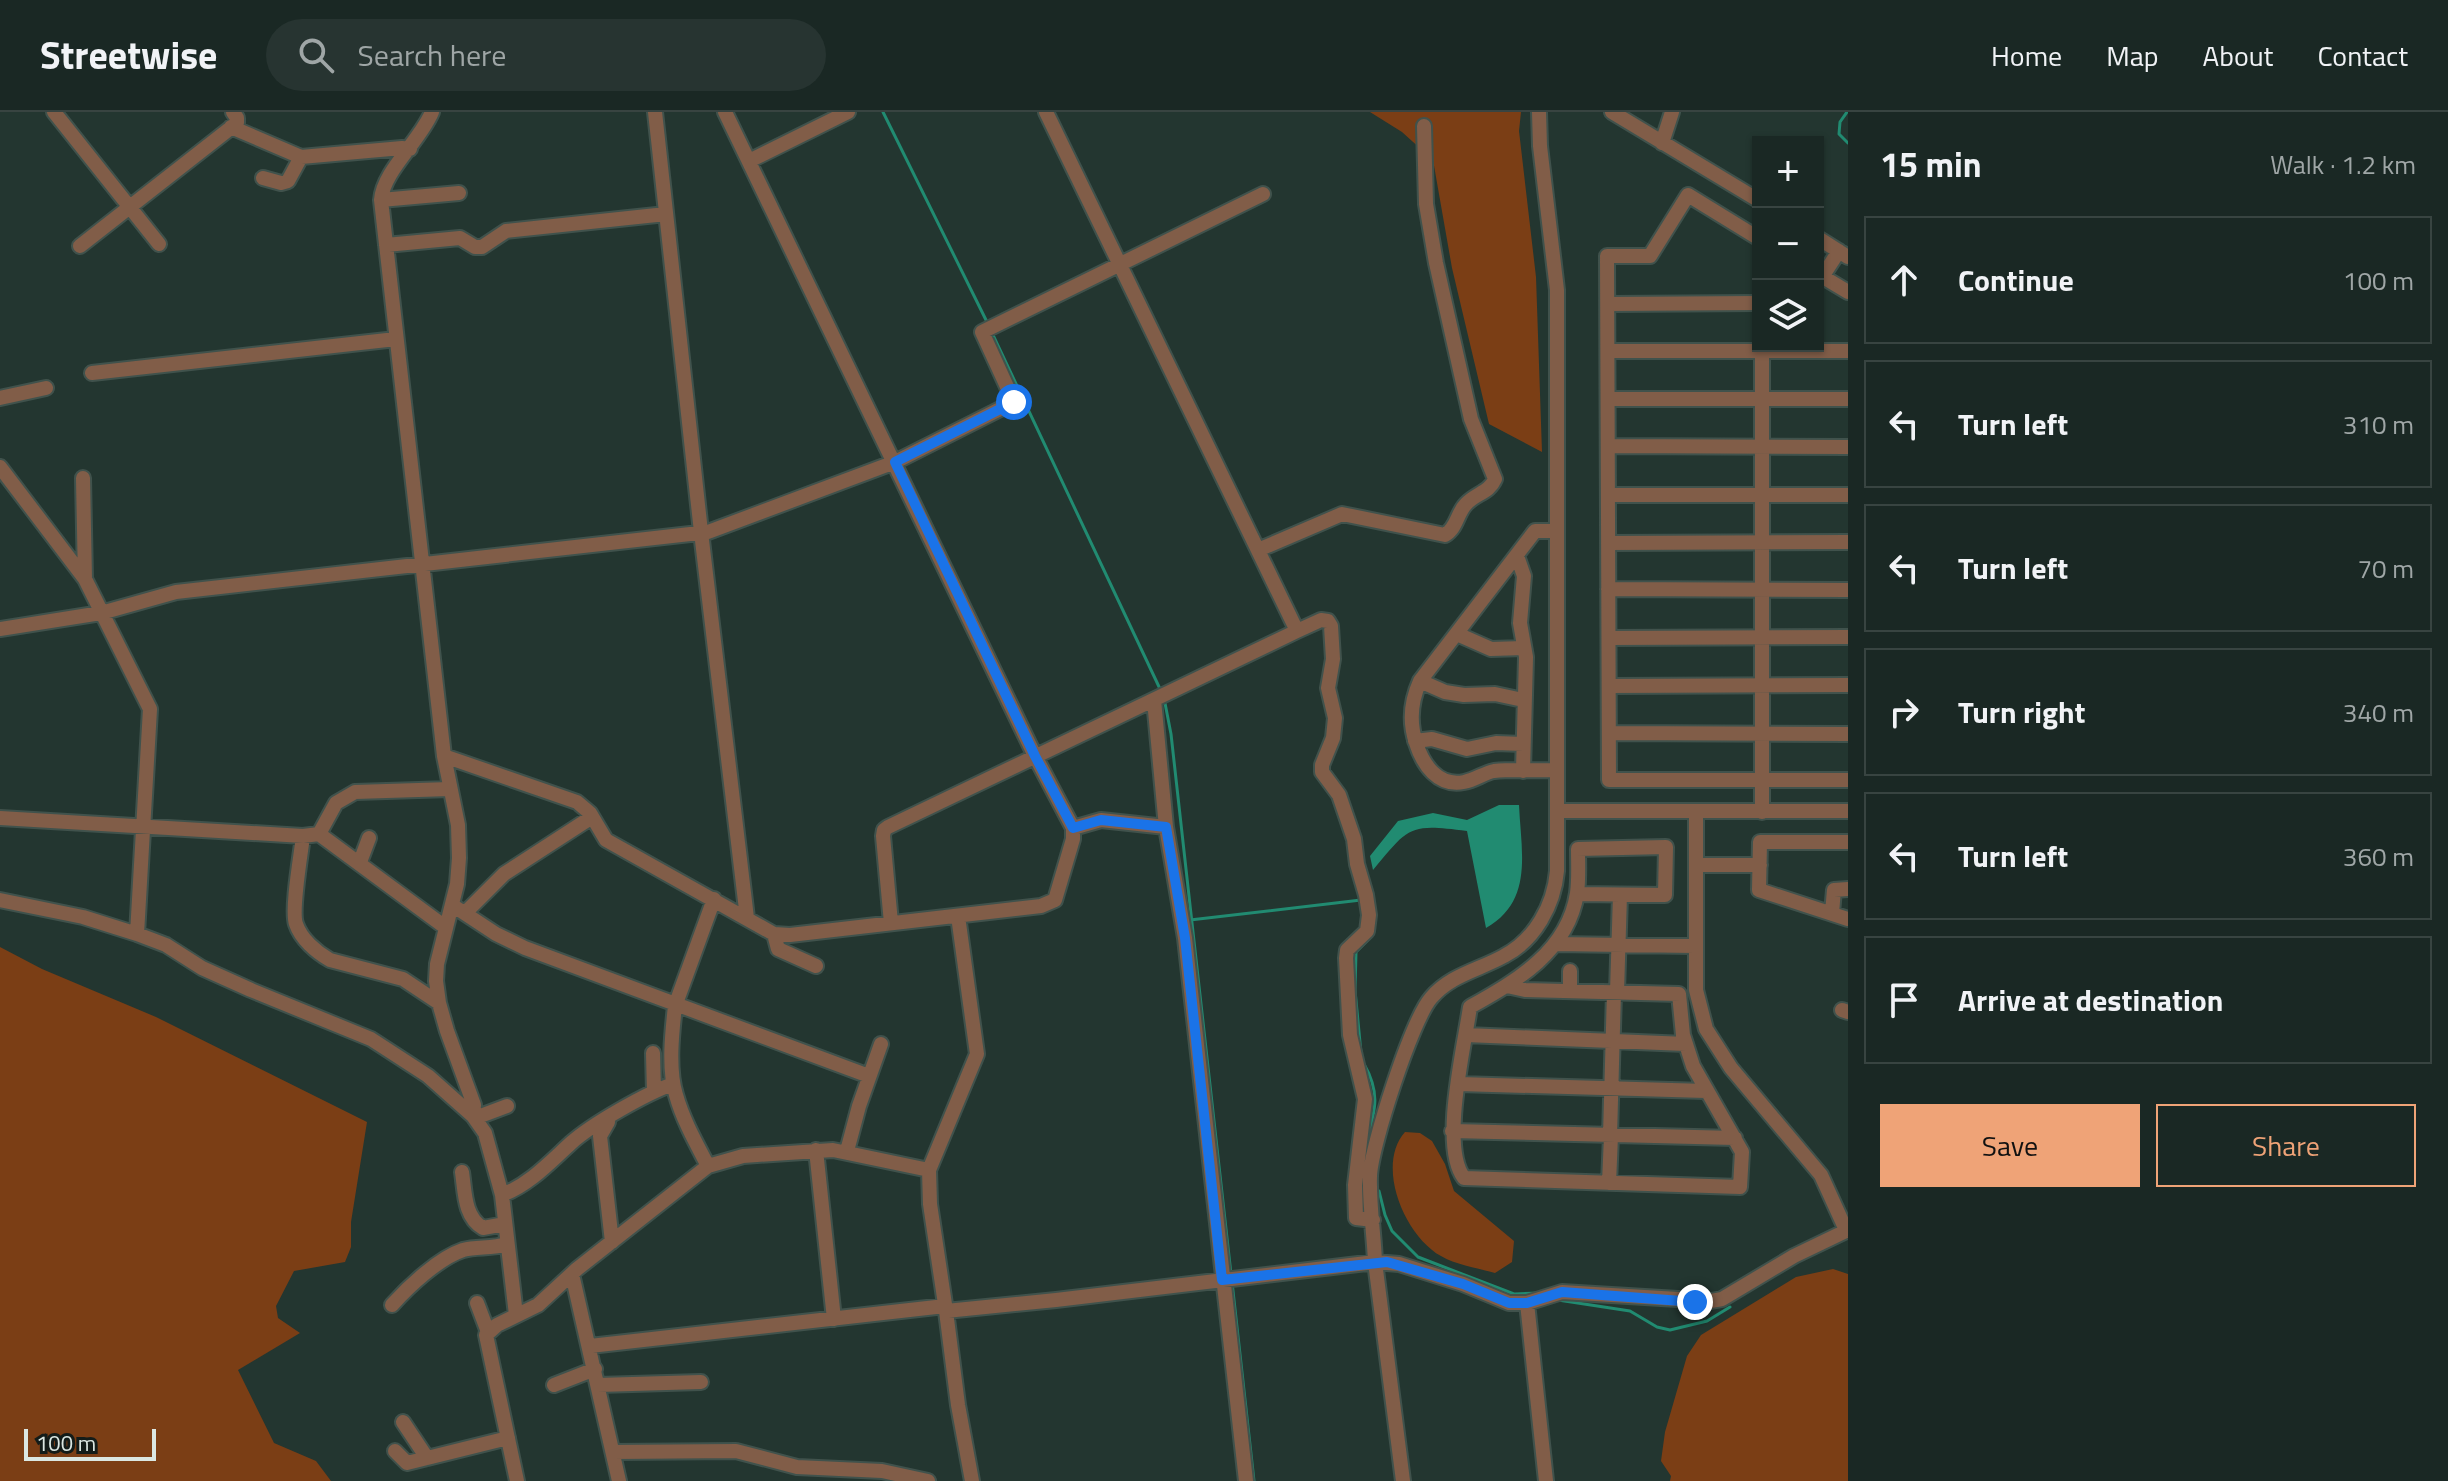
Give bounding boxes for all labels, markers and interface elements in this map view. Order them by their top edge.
search box [266,19,826,91]
text: Streetwise [40,26,218,84]
text: Search here [358,32,506,78]
icon: search [294,33,338,77]
text: Home [1991,34,2062,77]
text: Map [2106,34,2159,77]
text: About [2203,34,2273,77]
text: Contact [2317,34,2408,77]
map controls [1752,136,1824,352]
button: + [1752,136,1824,208]
text: 15 min [1880,138,1982,190]
text: Walk · 1.2 km [2270,145,2416,184]
button: − [1752,208,1824,280]
text: Continue [1958,257,2074,303]
icon: ahead [1882,258,1926,302]
text: 100 m [2343,261,2414,300]
button: layers [1752,280,1824,352]
route start [996,384,1032,420]
text: Turn left [1958,401,2068,447]
icon: left [1882,402,1926,446]
text: 310 m [2343,405,2414,444]
text: Turn left [1958,545,2068,591]
icon: left [1882,546,1926,590]
text: 70 m [2357,549,2414,588]
text: Turn right [1958,689,2086,735]
icon: right [1882,690,1926,734]
text: 340 m [2343,693,2414,732]
text: Turn left [1958,833,2068,879]
icon: left [1882,834,1926,878]
text: 360 m [2343,837,2414,876]
text: Arrive at destination [1958,977,2223,1023]
icon: arrive [1882,978,1926,1022]
button: Save [1880,1104,2140,1187]
button: Share [2156,1104,2416,1187]
route end [1677,1284,1713,1320]
scale bar [24,1425,156,1461]
text: 100 m [36,1426,96,1460]

